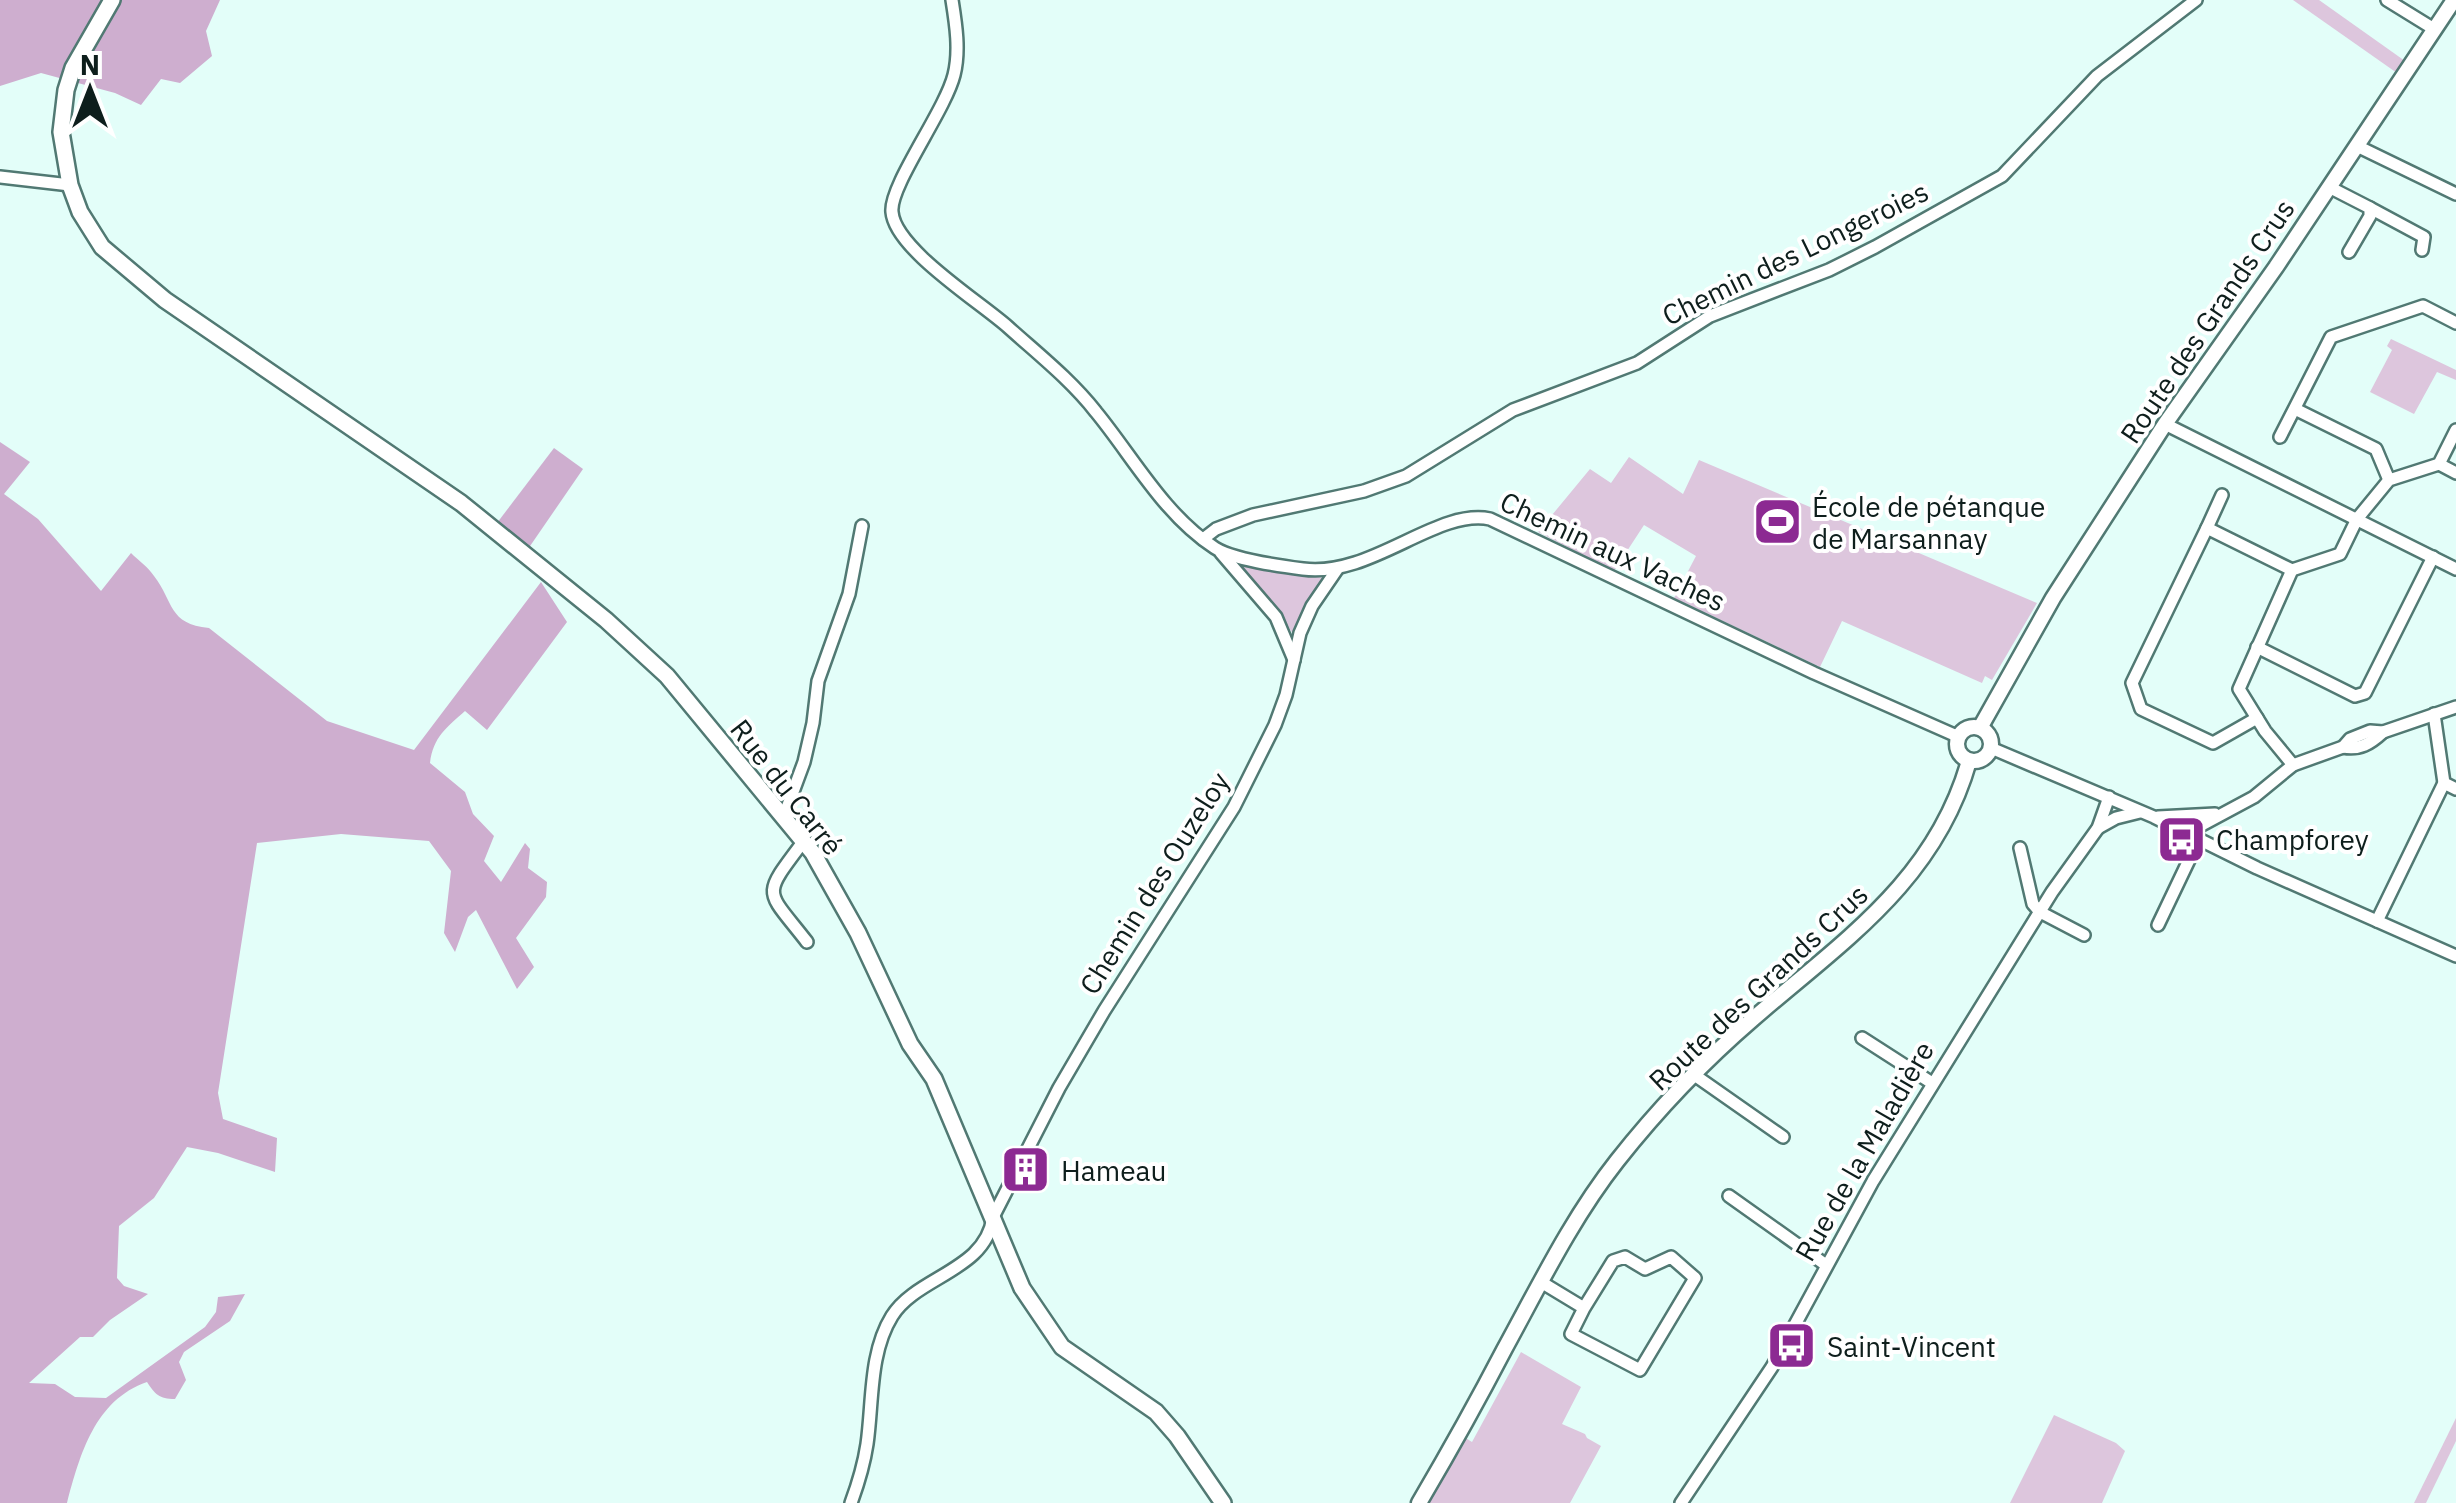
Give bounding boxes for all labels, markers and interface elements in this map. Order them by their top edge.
north arrow [40,40,140,140]
text: N [80,46,100,83]
street label: Chemin des Longeroies [1656,172,1934,334]
street label: Route des Grands Crus [2111,192,2303,450]
street label: Chemin aux Vaches [1494,483,1732,619]
place label: École de pétanque de Marsannay [1812,488,2045,557]
sports icon: École de pétanque de Marsannay [1751,496,1803,548]
street label: Rue du Carré [722,712,852,862]
street label: Chemin des Ouzeloy [1071,765,1237,1001]
bus stop icon: Champforey [2155,813,2207,865]
place label: Champforey [2216,821,2369,858]
street label: Route des Grands Crus [1641,876,1875,1098]
street label: Rue de la Maladière [1786,1035,1942,1267]
building icon: Hameau [1000,1144,1052,1196]
place label: Hameau [1061,1152,1166,1189]
bus stop icon: Saint-Vincent [1766,1320,1818,1372]
place label: Saint-Vincent [1827,1328,1996,1365]

